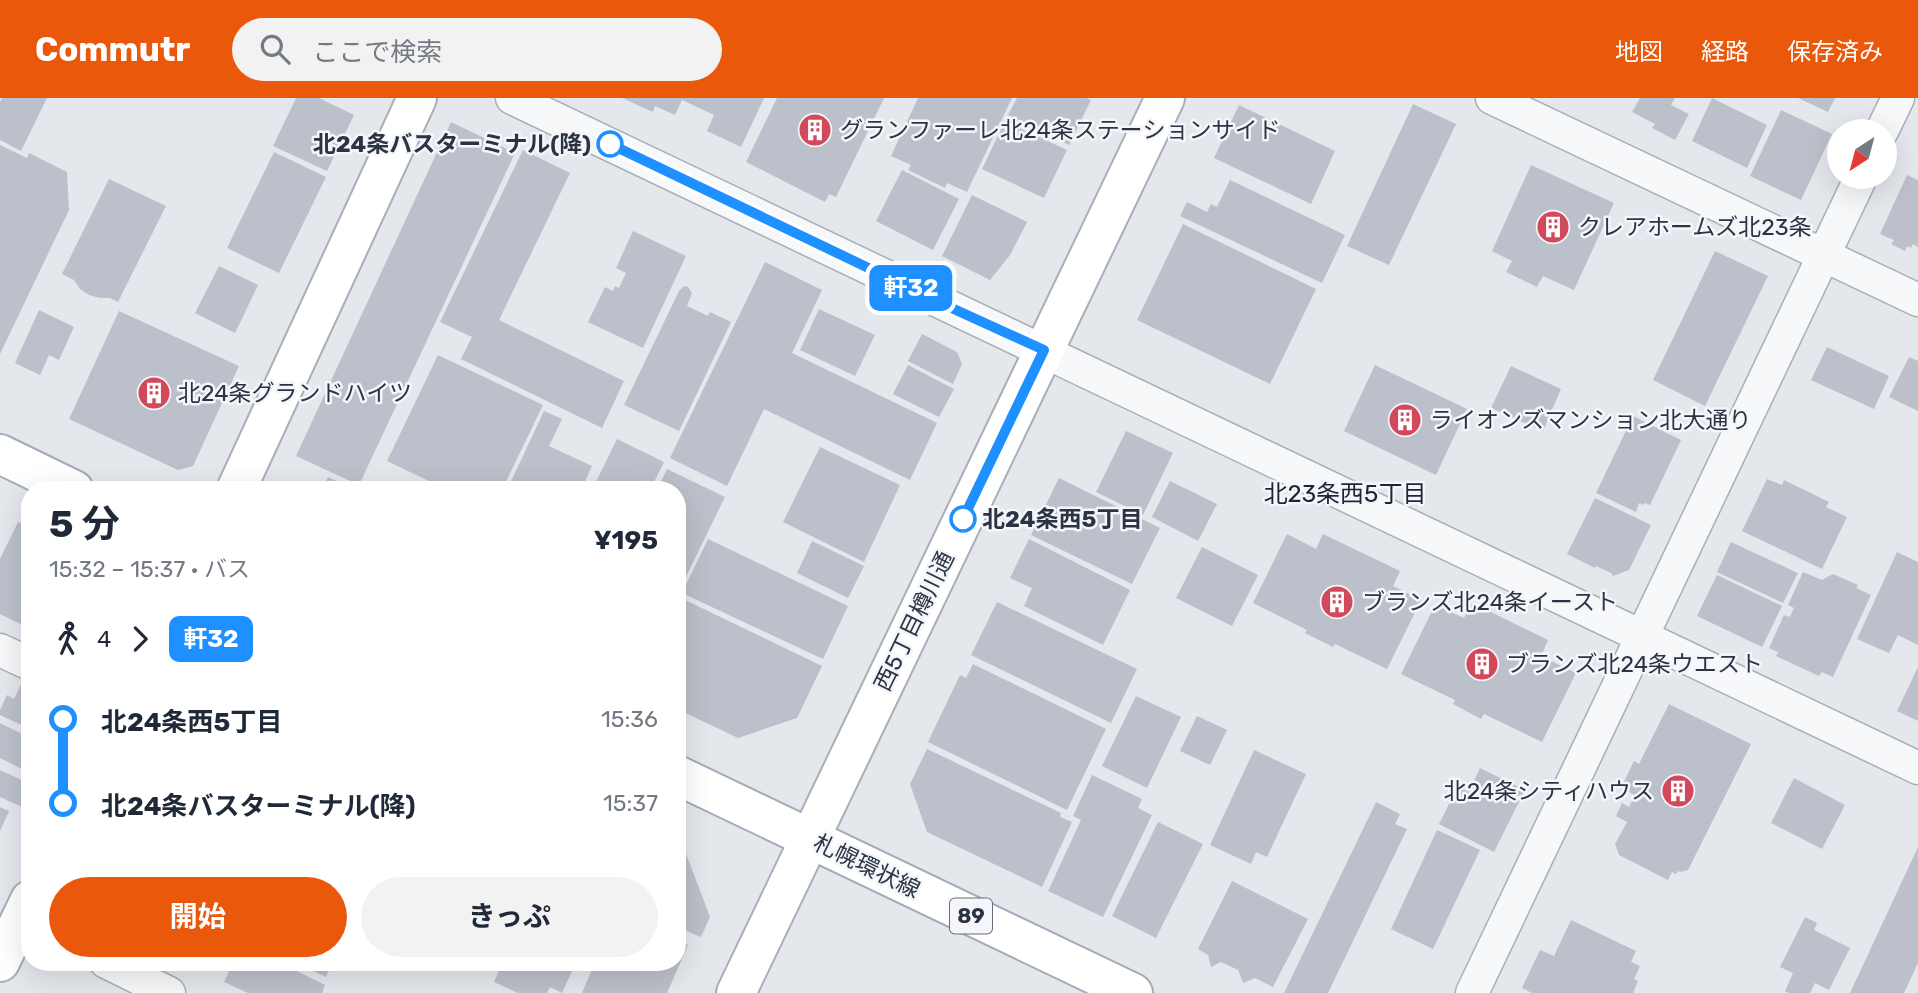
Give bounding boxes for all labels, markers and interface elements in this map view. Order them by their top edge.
search box [232,18,722,81]
text: Commutr [35,30,190,69]
icon: search [256,30,294,68]
text: ここで検索 [312,37,442,68]
text: 地図 [1615,38,1663,66]
text: 経路 [1701,38,1749,66]
text: 保存済み [1787,38,1883,66]
building icon: グランファーレ北24条ステーションサイド [796,111,834,149]
place label: グランファーレ北24条ステーションサイド [840,116,1280,144]
north arrow [1827,119,1897,189]
map controls [1827,119,1897,189]
place label: 北24条バスターミナル(降) [313,130,591,158]
marker: 北24条バスターミナル(降) [597,131,623,157]
building icon: クレアホームズ北23条 [1534,208,1572,246]
place label: クレアホームズ北23条 [1578,213,1812,241]
line badge: 軒32 [871,265,951,311]
text: 軒32 [883,274,939,302]
building icon: 北24条グランドハイツ [135,374,173,412]
place label: 北24条グランドハイツ [178,379,412,407]
building icon: ライオンズマンション北大通り [1386,401,1424,439]
place label: ライオンズマンション北大通り [1430,406,1752,434]
district label: 北23条西5丁目 [1264,480,1426,508]
text: 5 分 [49,501,120,547]
place label: 北24条西5丁目 [982,505,1142,533]
marker: 北24条西5丁目 [950,506,976,532]
text: ¥195 [594,525,658,556]
street label: 西5丁目樽川通 [868,547,960,695]
text: 15:32 – 15:37 · バス [49,555,250,583]
building icon: ブランズ北24条イースト [1318,583,1356,621]
place label: ブランズ北24条イースト [1362,588,1618,616]
icon: walk [49,620,87,658]
icon: forward [121,620,159,658]
text: 4 [97,625,111,653]
text: 軒32 [183,625,239,653]
building icon: ブランズ北24条ウエスト [1463,645,1501,683]
place label: ブランズ北24条ウエスト [1506,650,1763,678]
text: 15:36 [601,705,658,733]
text: 北24条西5丁目 [101,707,282,738]
building icon: 北24条シティハウス [1659,772,1697,810]
place label: 北24条シティハウス [1444,777,1654,805]
text: 15:37 [603,789,658,817]
text: 北24条バスターミナル(降) [101,791,416,822]
street label: 札幌環状線 [809,828,925,904]
button: 開始 [49,877,347,957]
button: きっぷ [361,877,658,957]
road number: 89 [950,898,992,934]

